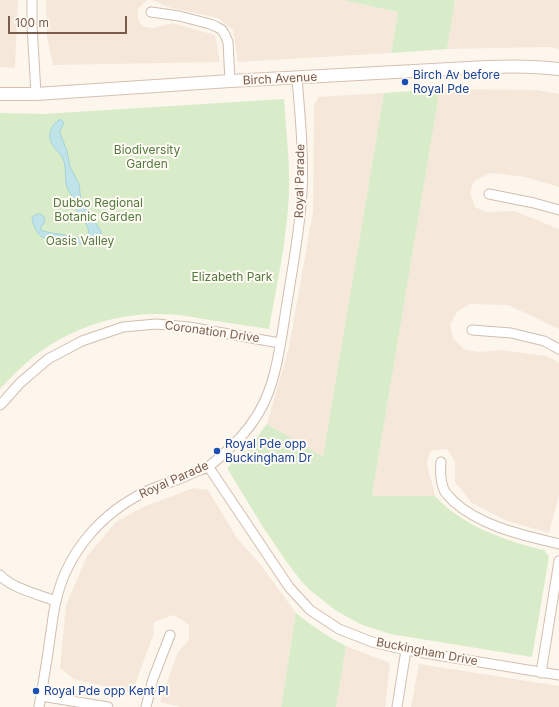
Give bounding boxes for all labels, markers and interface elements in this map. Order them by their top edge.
scale bar [10,8,129,34]
text: 100 m [15,15,49,30]
place label: Birch Av before Royal Pde [413,68,500,96]
street label: Birch Avenue [242,70,318,88]
marker: Birch Av before Royal Pde [400,77,410,87]
park label: Biodiversity Garden [114,143,180,171]
street label: Royal Parade [292,144,308,218]
park label: Dubbo Regional Botanic Garden [53,196,143,224]
park label: Oasis Valley [46,234,114,248]
park label: Elizabeth Park [192,270,272,284]
street label: Coronation Drive [164,318,260,346]
place label: Royal Pde opp Buckingham Dr [225,437,312,465]
marker: Royal Pde opp Buckingham Dr [212,446,222,456]
street label: Royal Parade [137,458,211,502]
street label: Buckingham Drive [375,635,479,669]
place label: Royal Pde opp Kent Pl [44,684,168,698]
marker: Royal Pde opp Kent Pl [31,686,41,696]

